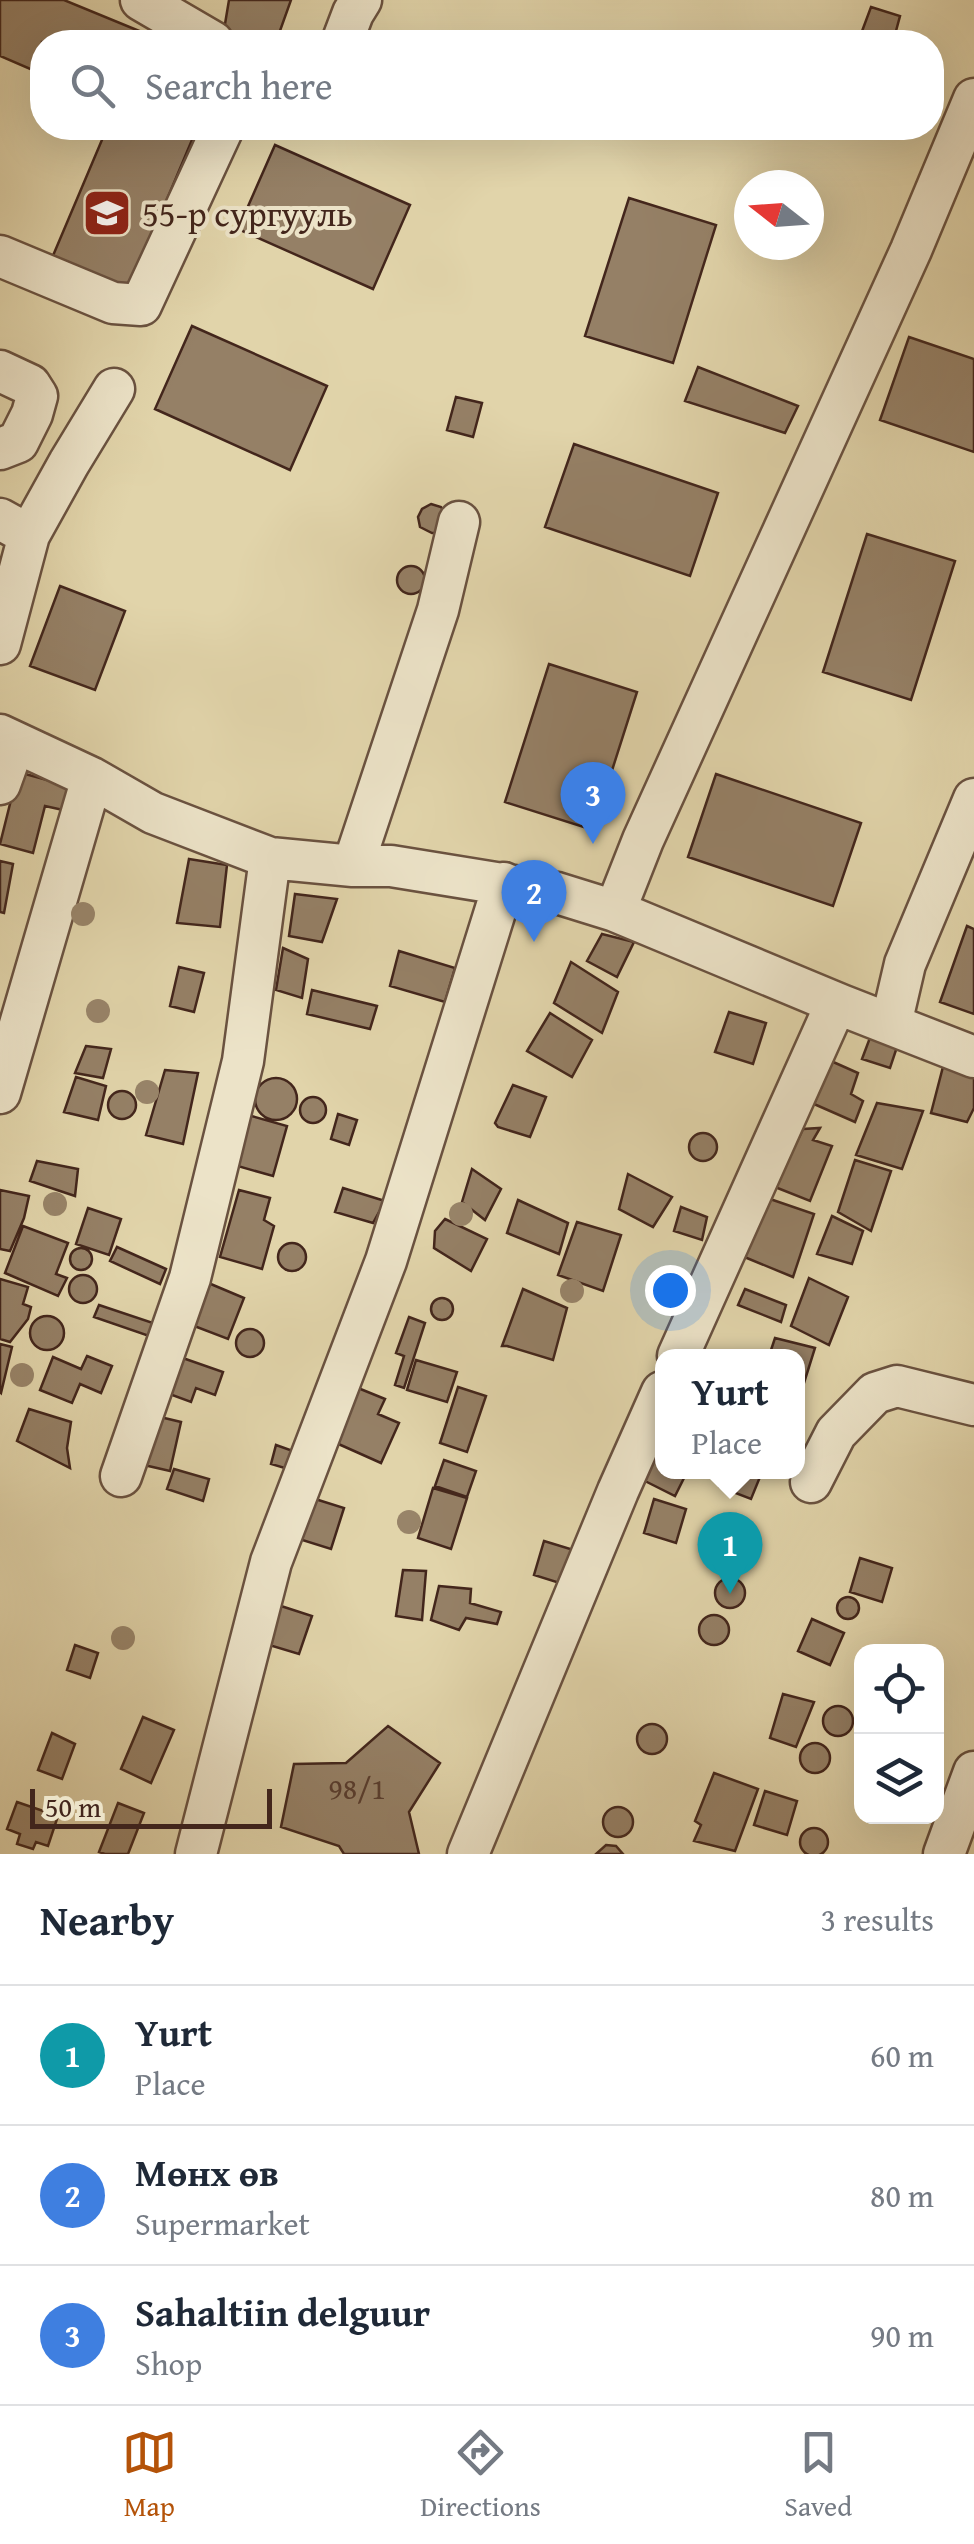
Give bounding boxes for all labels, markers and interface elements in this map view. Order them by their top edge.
search box [30,30,944,140]
text: Search here [145,57,333,113]
icon: search [65,58,120,113]
north arrow [734,170,824,260]
school or university icon: 55-р сургууль [81,187,133,239]
place label: 55-р сургууль [142,188,353,239]
pin: 3 [560,762,626,844]
pin: 2 [502,860,566,942]
your location [645,1265,696,1316]
popup [655,1349,805,1479]
text: Yurt [691,1363,769,1419]
text: Place [691,1419,762,1466]
pin: 1 [698,1512,762,1594]
map controls [854,1644,944,1824]
button: locate [854,1644,944,1734]
button: layers [854,1734,944,1824]
house number: 98/1 [328,1766,386,1810]
scale bar [30,1784,272,1828]
text: 50 m [45,1786,101,1827]
text: Nearby [40,1889,174,1950]
text: 3 results [821,1896,934,1943]
text: Yurt [135,2004,212,2060]
text: 1 [64,2032,81,2079]
text: 60 m [870,2032,934,2079]
text: Place [135,2060,206,2107]
text: Мөнх өв [135,2144,279,2200]
text: 2 [64,2172,81,2219]
text: 80 m [870,2172,934,2219]
text: Supermarket [135,2200,310,2247]
text: Sahaltiin delguur [135,2284,430,2340]
text: 3 [64,2312,81,2359]
text: 90 m [870,2312,934,2359]
text: Shop [135,2340,202,2387]
tab: Map [122,2425,177,2526]
tab: Directions [420,2425,541,2526]
tab: Saved [784,2425,852,2526]

